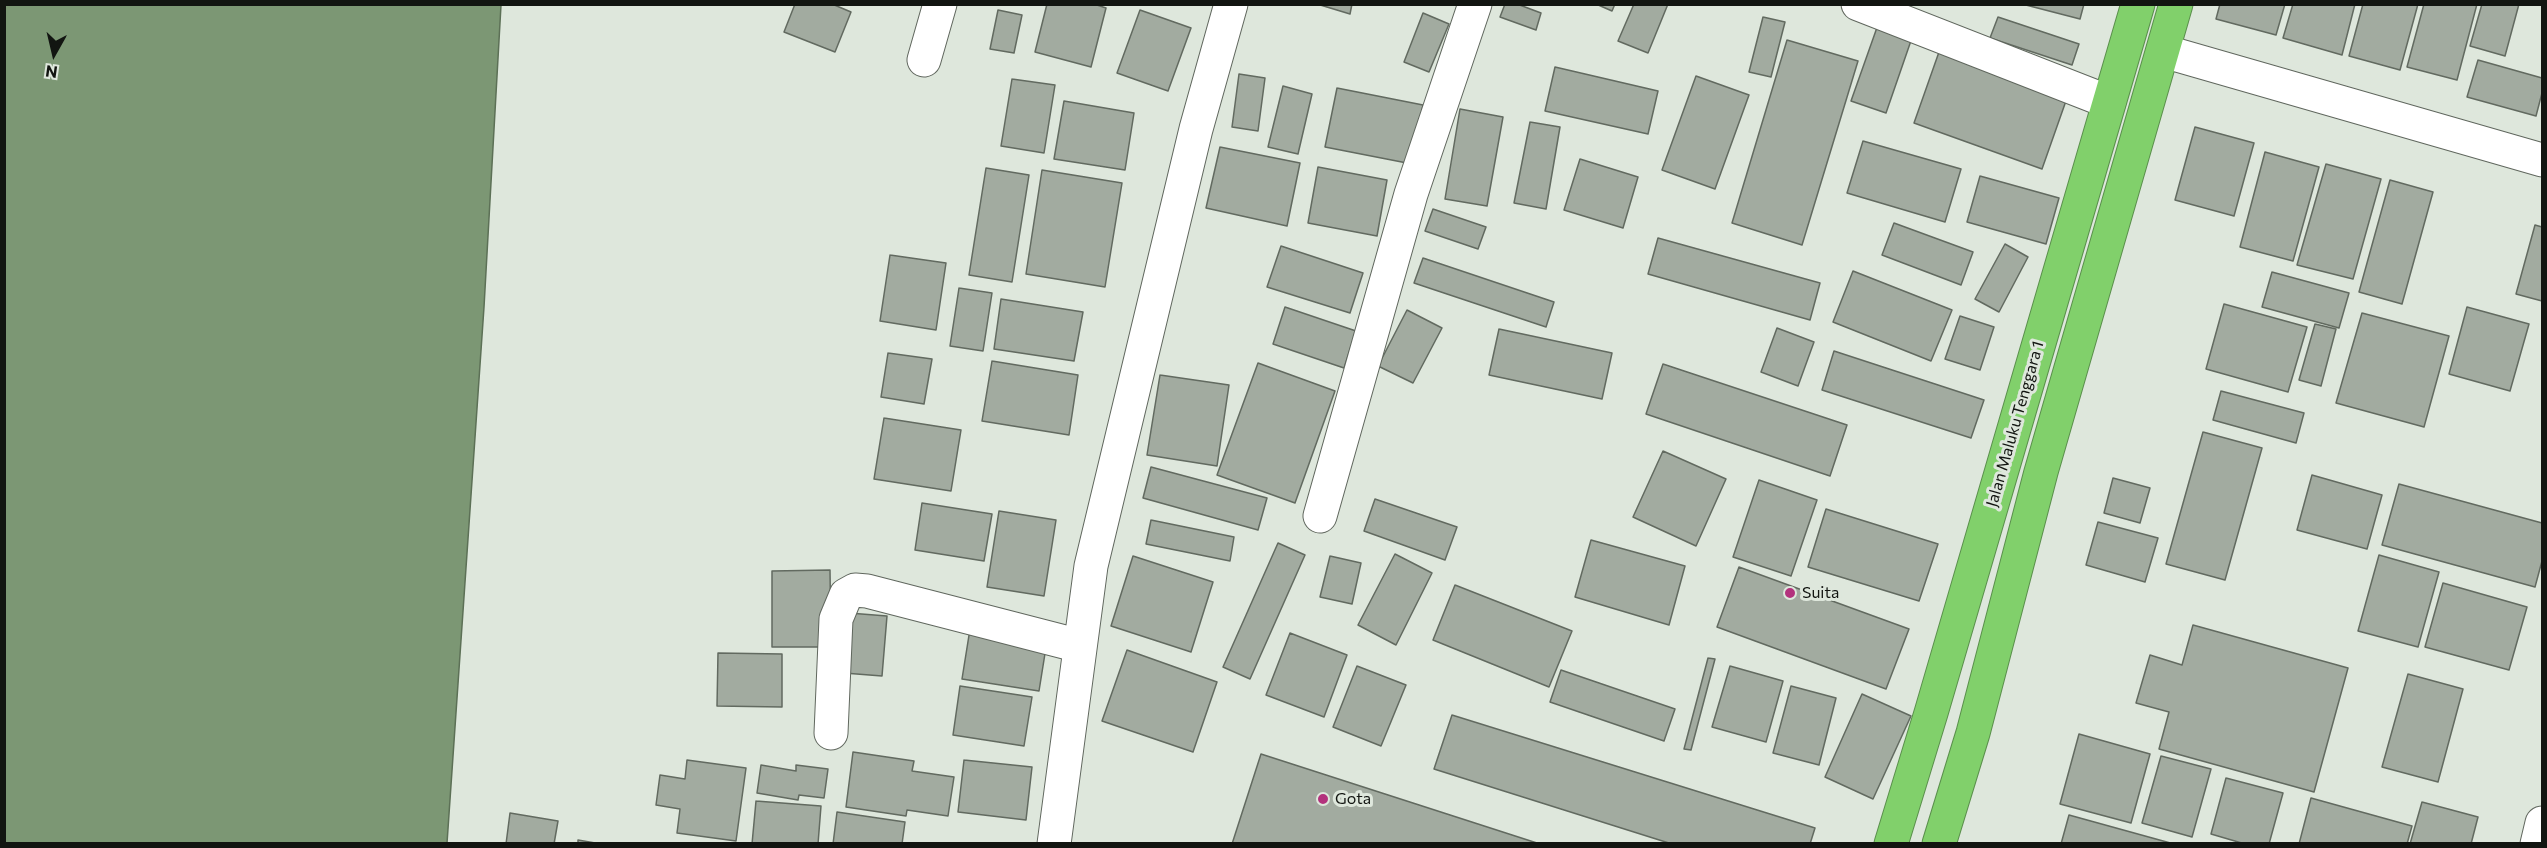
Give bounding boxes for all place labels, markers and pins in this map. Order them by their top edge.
place label: Suita [1802,583,1839,603]
marker: Suita [1783,586,1797,600]
place label: Gota [1335,789,1371,809]
marker: Gota [1316,792,1330,806]

